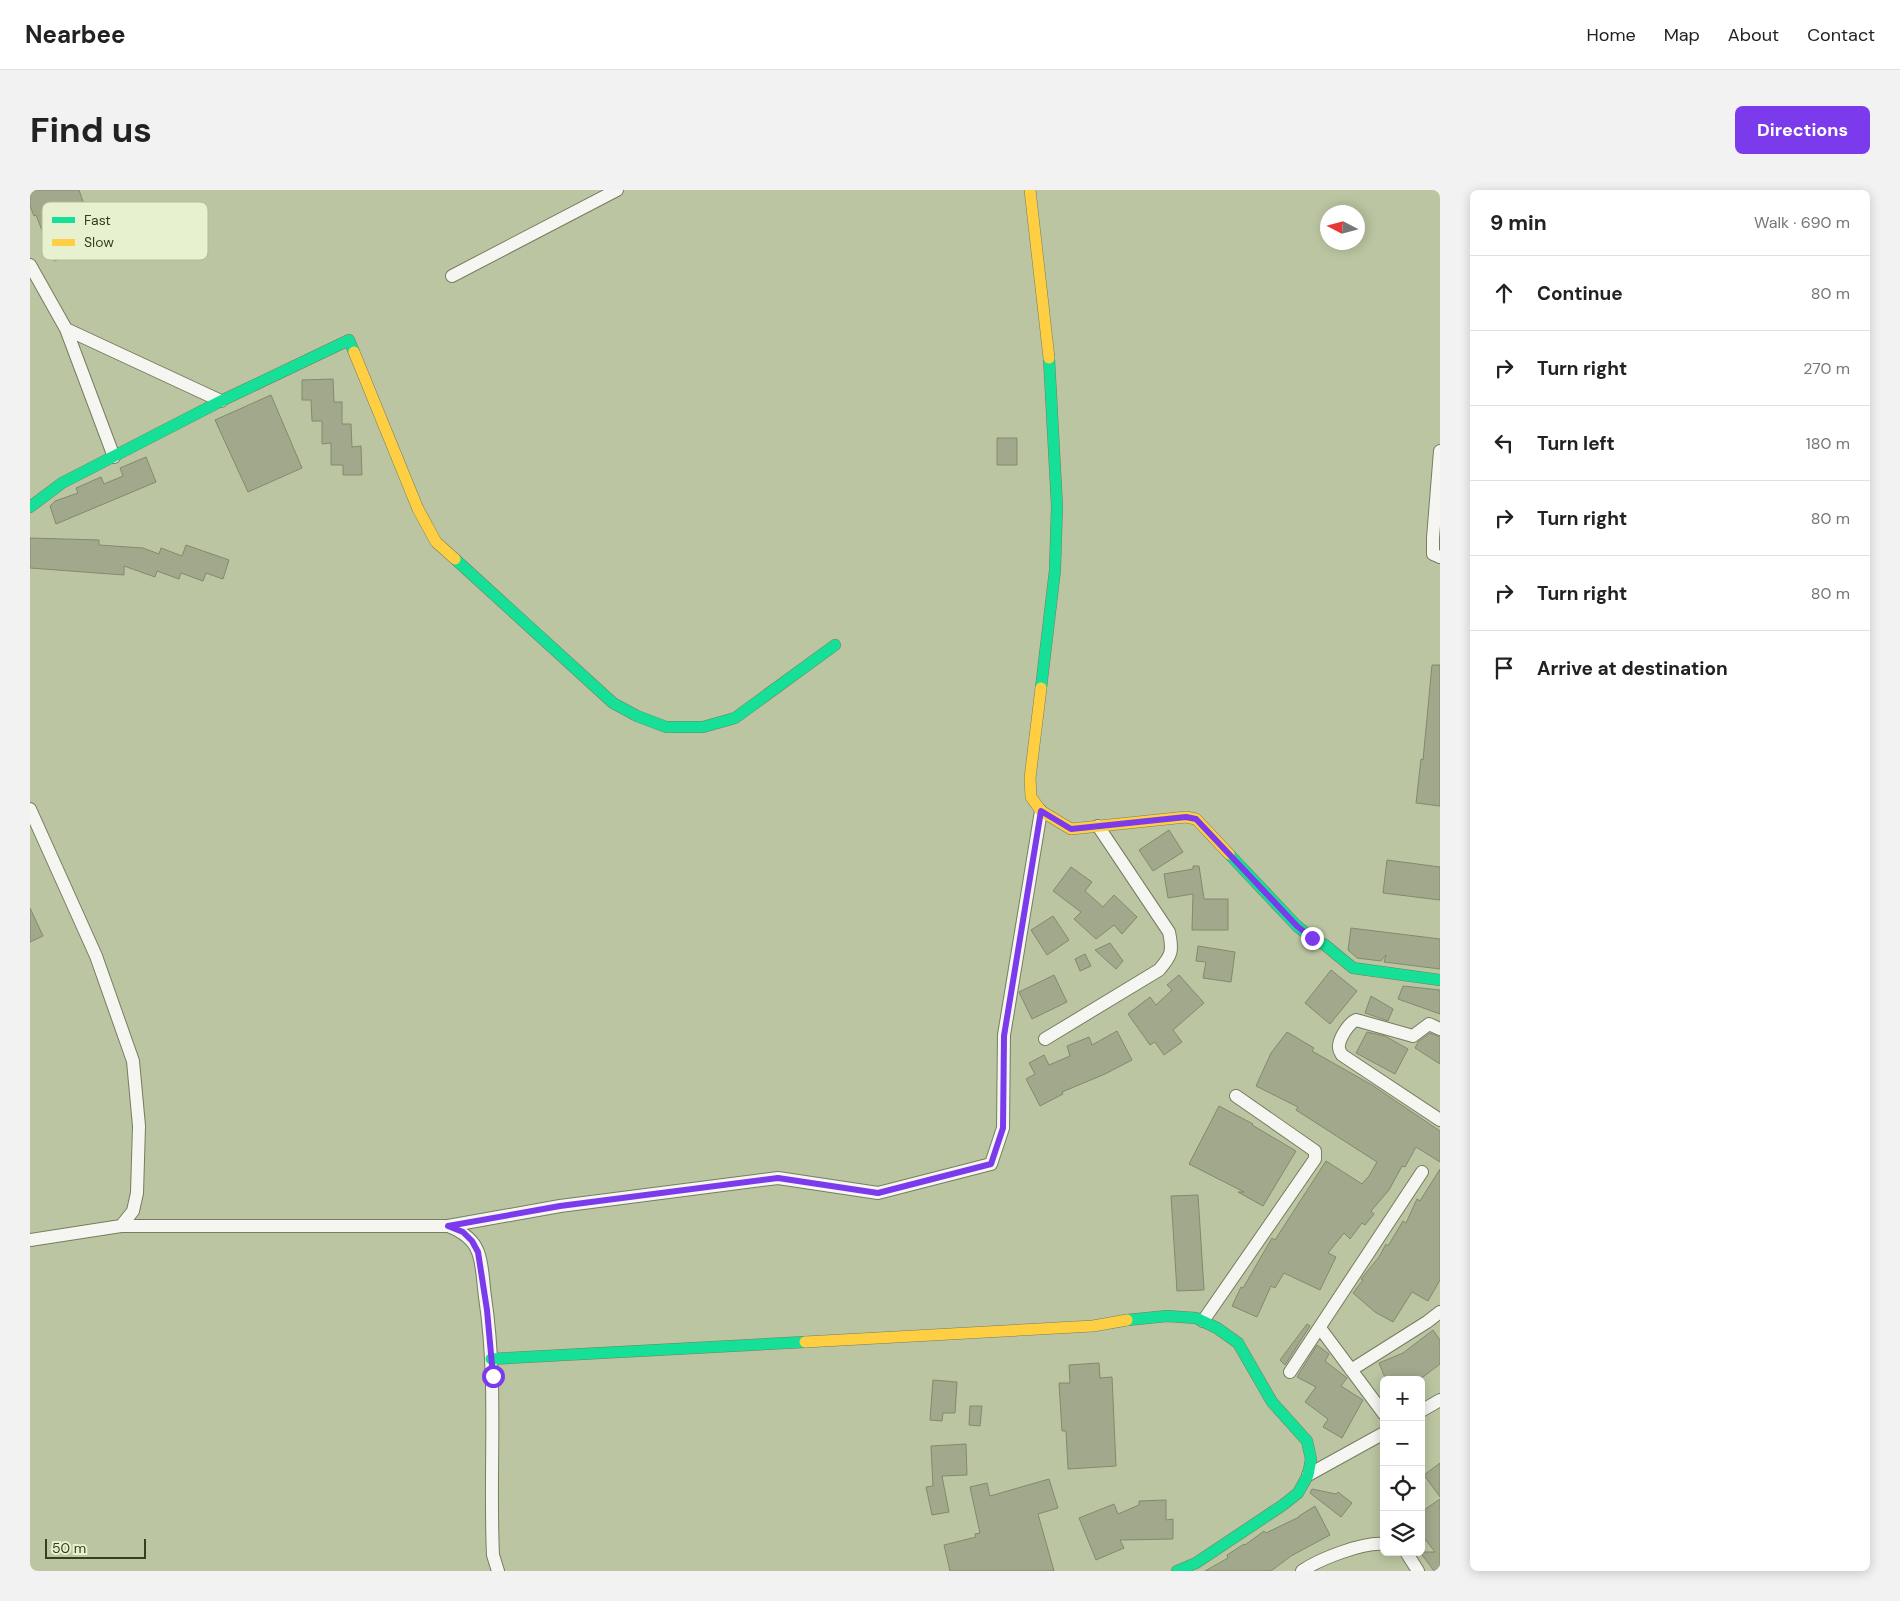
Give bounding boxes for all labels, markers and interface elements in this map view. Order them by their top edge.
text: Nearbee [25,19,125,50]
text: Home [1586,23,1636,47]
text: Map [1664,23,1700,47]
text: About [1728,23,1779,47]
text: Contact [1807,23,1875,47]
button: Directions [1735,106,1870,154]
text: Find us [30,107,152,153]
legend [42,202,208,260]
north arrow [1320,205,1365,250]
text: 9 min [1490,209,1547,237]
text: Fast [84,211,111,229]
text: Walk · 690 m [1754,212,1850,233]
text: Slow [84,233,114,251]
icon: ahead [1490,279,1518,307]
text: Continue [1537,281,1623,306]
text: 80 m [1811,283,1850,304]
icon: right [1490,354,1518,382]
text: Turn right [1537,356,1627,381]
text: 270 m [1803,358,1850,379]
icon: left [1490,429,1518,457]
text: Turn left [1537,431,1615,456]
text: 180 m [1806,433,1850,454]
icon: right [1490,504,1518,532]
text: Turn right [1537,506,1627,531]
text: 80 m [1811,508,1850,529]
icon: right [1490,579,1518,607]
text: Turn right [1537,581,1627,606]
text: 80 m [1811,583,1850,604]
icon: arrive [1490,654,1518,682]
text: Arrive at destination [1537,656,1728,681]
route end [1301,927,1324,950]
route start [482,1365,505,1388]
map controls [1380,1376,1425,1556]
button: + [1380,1376,1425,1421]
button: − [1380,1421,1425,1466]
button: locate [1380,1466,1425,1511]
button: layers [1380,1511,1425,1556]
scale bar [45,1536,146,1559]
text: 50 m [52,1539,86,1557]

